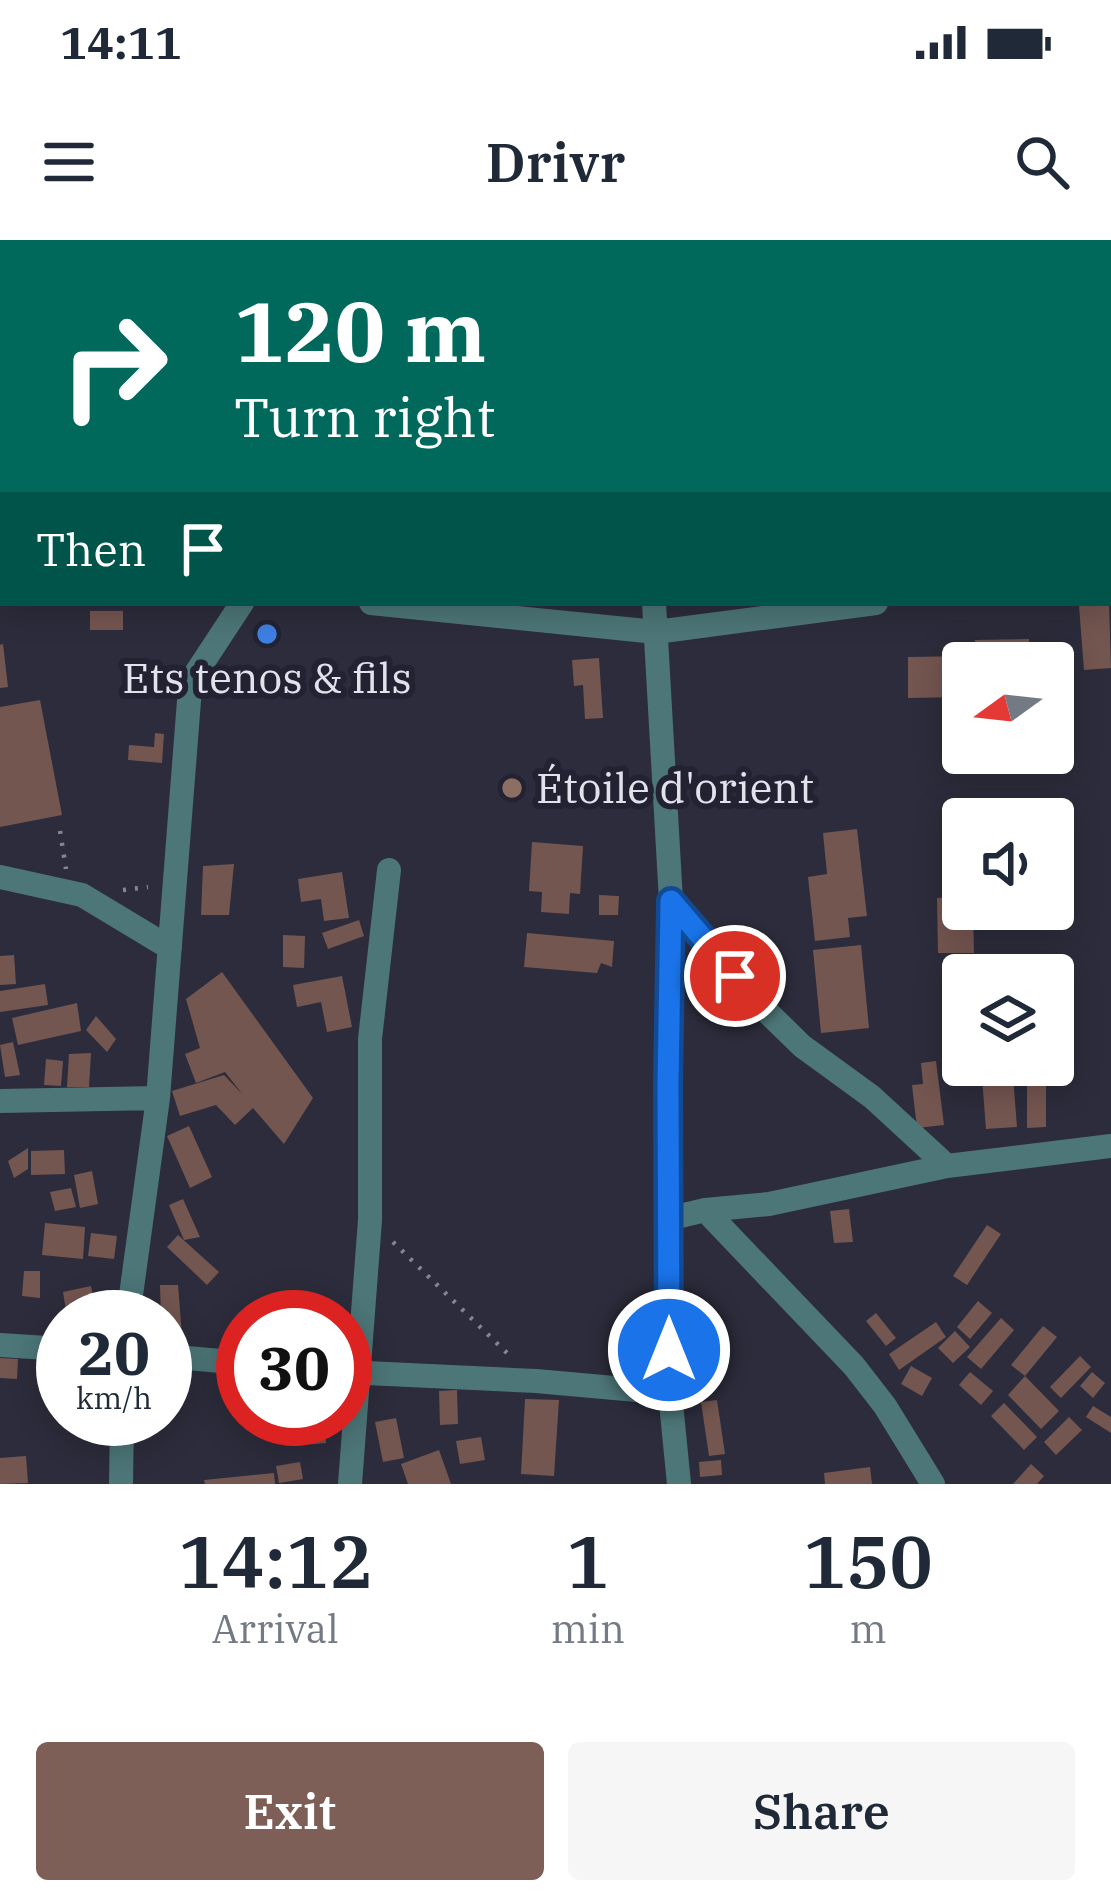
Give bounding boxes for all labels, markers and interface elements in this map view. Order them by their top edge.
text: 14:11 [60,13,182,71]
text: Drivr [486,127,625,197]
icon: menu [36,129,102,195]
icon: search [1009,129,1075,195]
text: 120 m [234,276,486,385]
icon: right [36,288,192,444]
text: Turn right [234,382,496,452]
icon: arrive [170,516,236,582]
text: Then [36,520,146,578]
marker: Ets tenos & fils [254,621,280,647]
north arrow [942,642,1074,774]
map controls [942,642,1074,1086]
place label: Ets tenos & fils [122,650,412,705]
place label: Étoile d'orient [536,760,814,815]
marker: Étoile d'orient [499,775,525,801]
button: sound [942,798,1074,930]
pin [684,925,786,1027]
icon: arrive [702,943,768,1009]
button: layers [942,954,1074,1086]
position arrow [606,1287,732,1413]
speed limit sign: 30 [216,1290,372,1446]
text: 20 [78,1313,150,1392]
text: km/h [76,1378,152,1417]
text: 14:12 [178,1514,372,1608]
text: 1 [566,1514,609,1608]
text: 150 [803,1514,933,1608]
text: Arrival [212,1603,339,1654]
text: min [551,1603,625,1654]
text: m [849,1603,887,1654]
button: Exit [36,1742,544,1880]
button: Share [568,1742,1075,1880]

